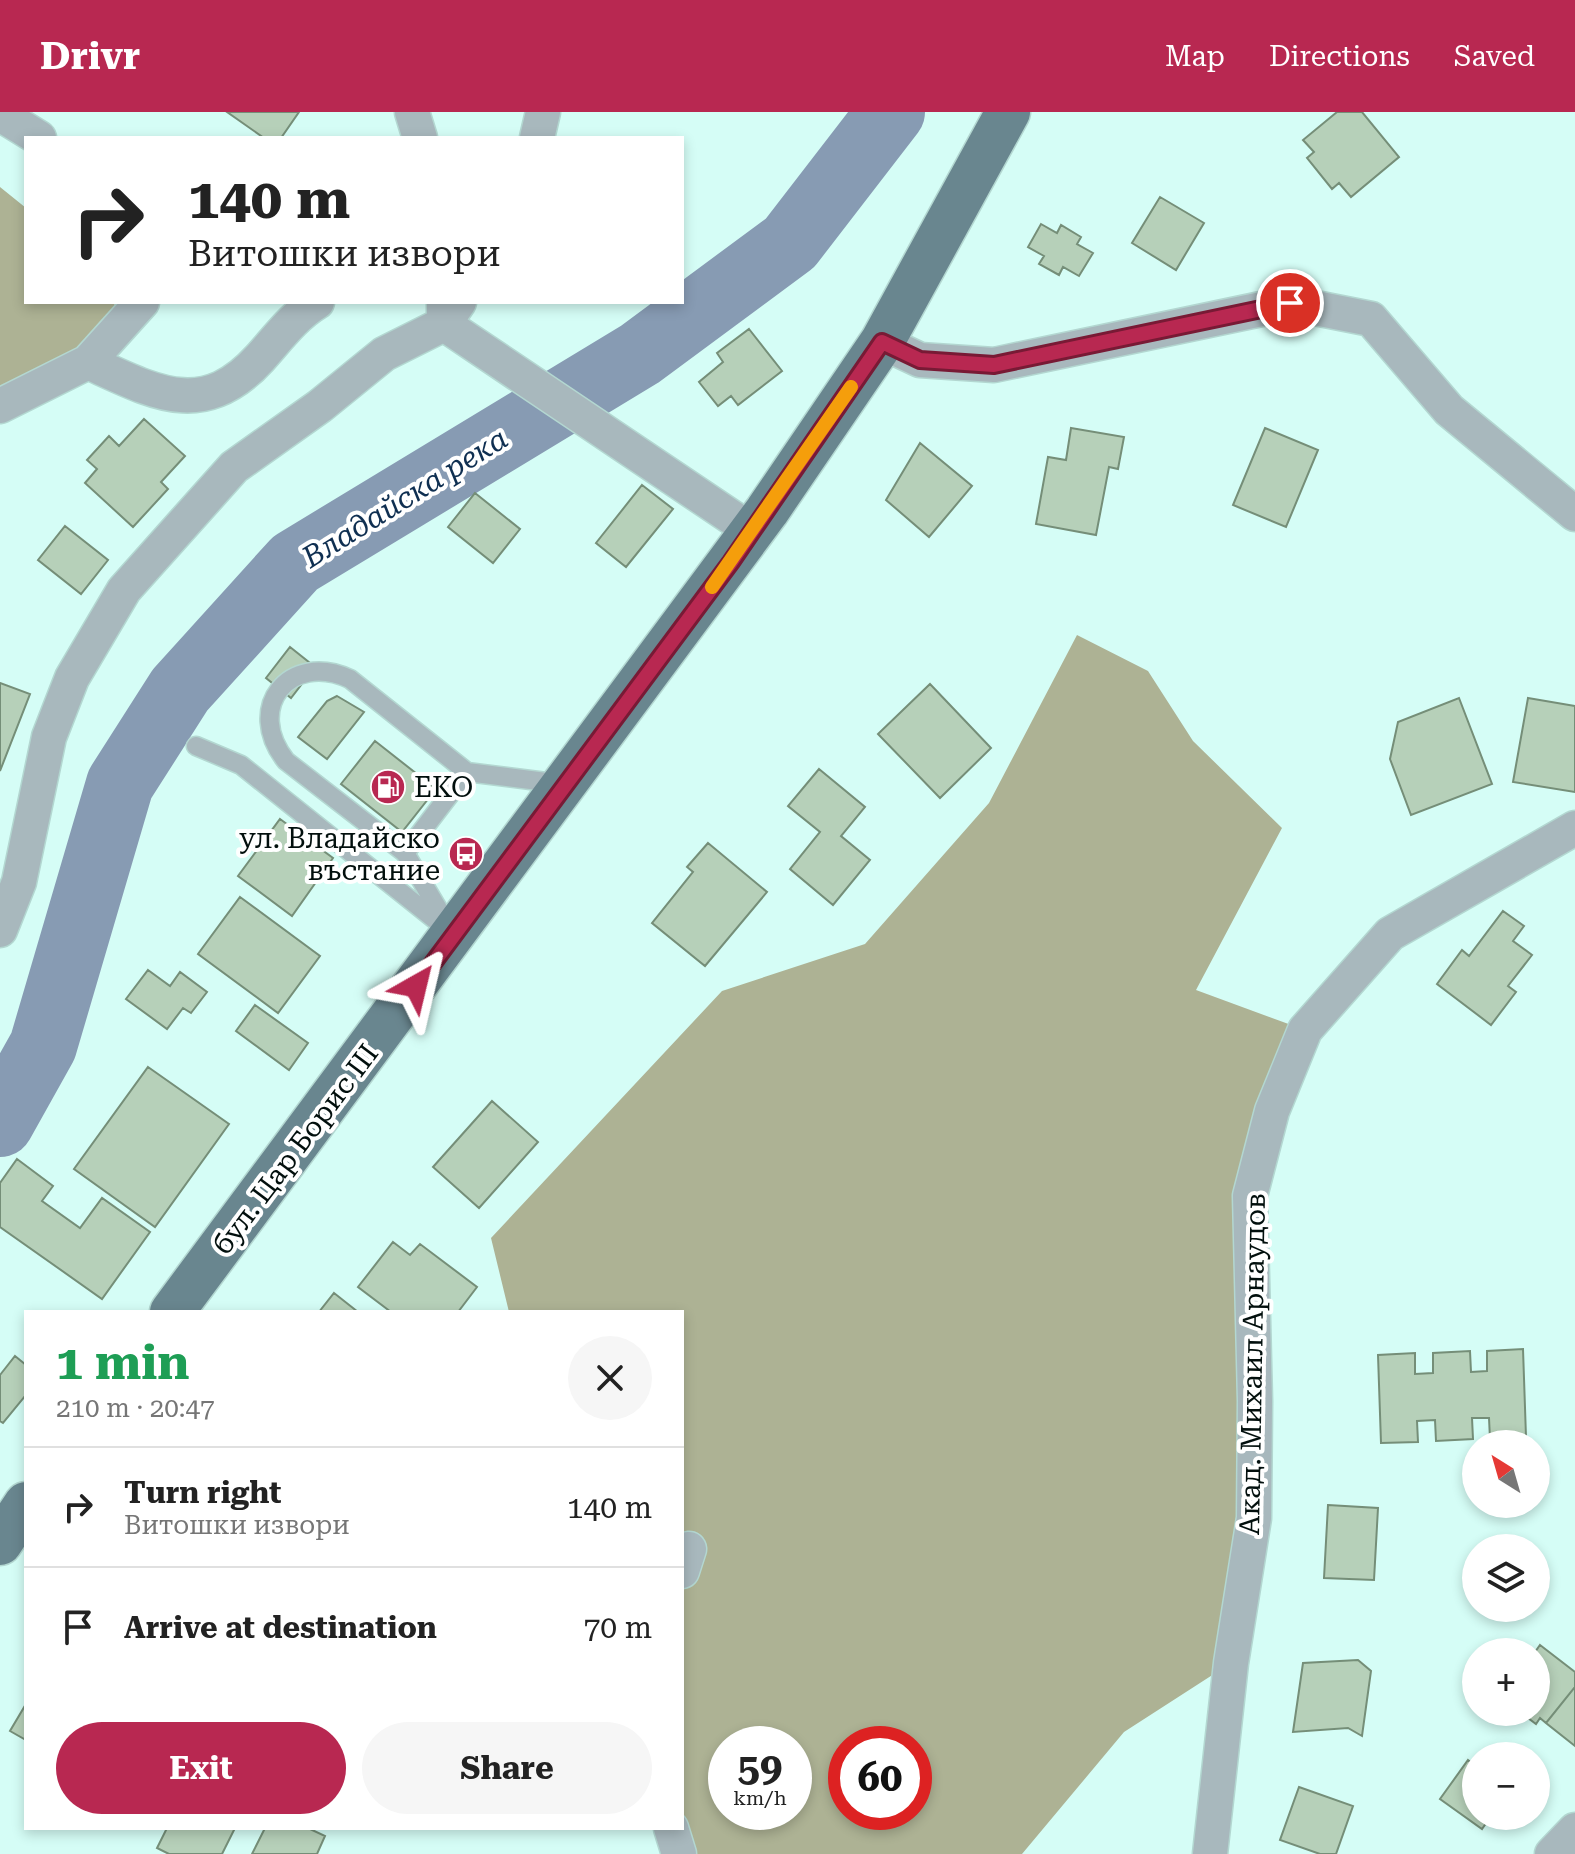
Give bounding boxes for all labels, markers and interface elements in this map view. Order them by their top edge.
text: Drivr [40,34,140,78]
text: Map [1165,40,1225,73]
text: Directions [1269,40,1410,73]
text: Saved [1454,40,1535,73]
text: 140 m [188,166,350,232]
icon: right [56,168,160,272]
text: Витошки извори [188,233,501,275]
pin [1256,269,1324,337]
icon: arrive [1268,281,1312,325]
water label: Владайска река [295,420,514,575]
fuel station icon: EKO [369,768,407,806]
place label: EKO [414,771,473,804]
place label: ул. Владайско въстание [239,822,440,887]
bus stop icon: ул. Владайско въстание [447,835,485,873]
position arrow [374,944,458,1028]
street label: бул. Цар Борис III [206,1038,385,1261]
street label: Акад. Михаил Арнаудов [1233,1193,1272,1535]
text: 1 min [56,1335,189,1391]
button: close [568,1336,652,1420]
text: 210 m · 20:47 [56,1393,215,1423]
north arrow [1462,1430,1550,1518]
map controls [1462,1430,1550,1830]
text: Turn right [124,1475,281,1510]
icon: right [56,1485,100,1529]
text: 140 m [567,1490,652,1525]
text: Витошки извори [124,1510,350,1540]
button: layers [1462,1534,1550,1622]
icon: arrive [56,1605,100,1649]
text: Arrive at destination [124,1610,437,1645]
text: 70 m [583,1610,652,1645]
button: + [1462,1638,1550,1726]
button: Exit [56,1722,346,1814]
button: Share [362,1722,652,1814]
speed limit sign: 60 [828,1726,932,1830]
button: − [1462,1742,1550,1830]
text: 59 [738,1744,782,1791]
text: km/h [733,1786,787,1810]

